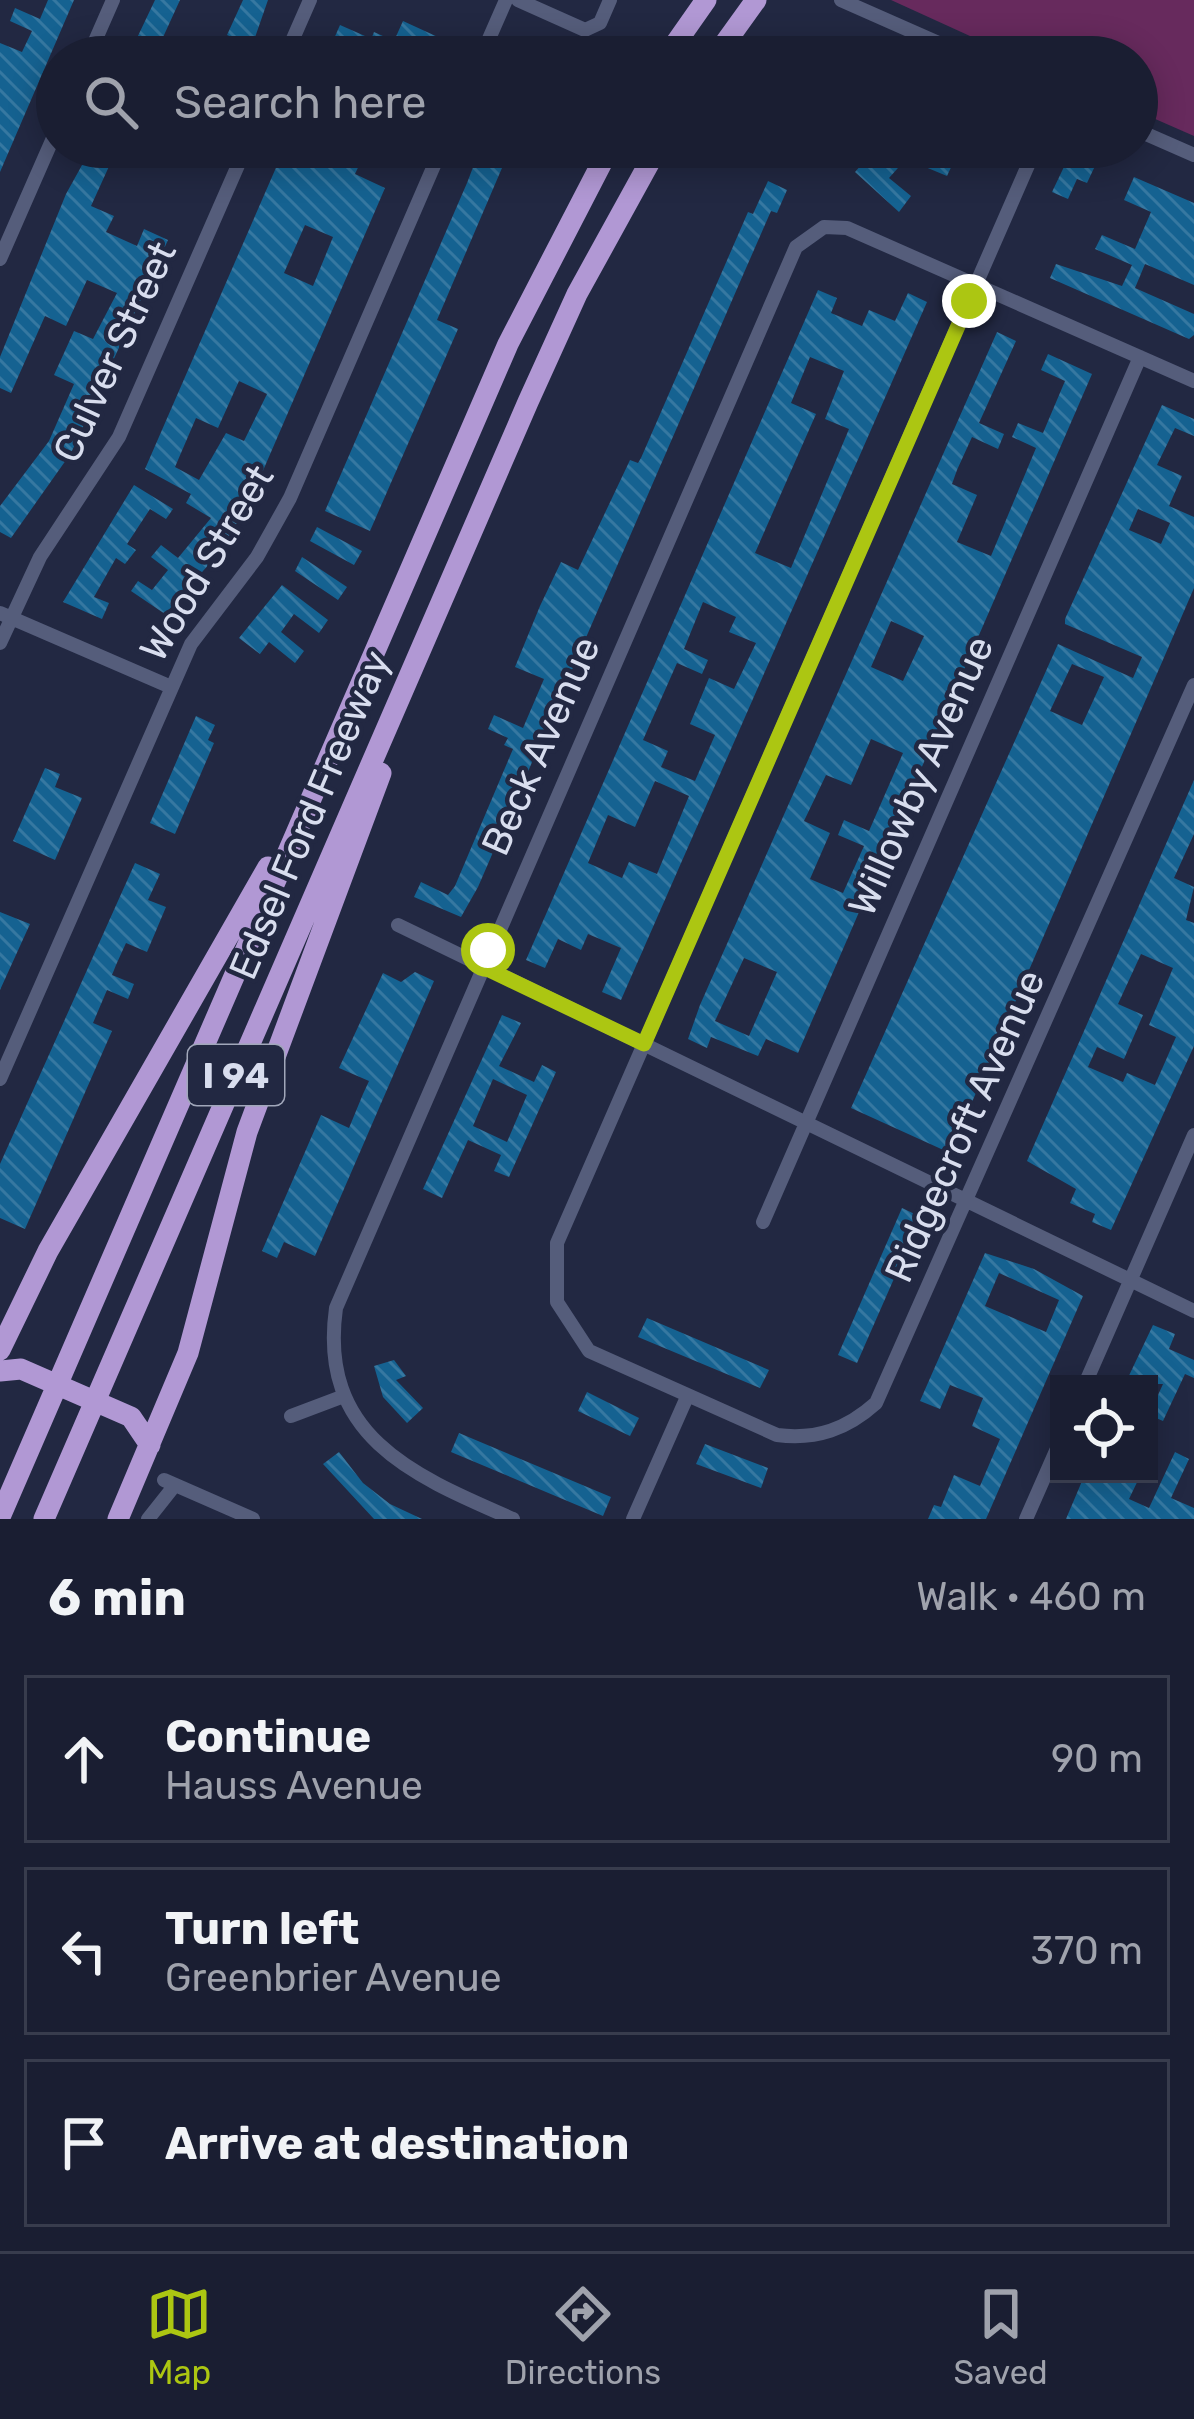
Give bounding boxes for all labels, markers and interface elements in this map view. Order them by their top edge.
search box [36,36,1158,168]
icon: search [78,69,144,135]
text: Search here [174,76,426,129]
street label: Culver Street [44,234,186,470]
route end [942,274,996,328]
street label: Wood Street [130,457,284,669]
street label: Willowby Avenue [839,629,1003,923]
street label: Beck Avenue [472,630,610,862]
street label: Edsel Ford Freeway [220,644,400,986]
route start [461,923,515,977]
street label: Ridgecroft Avenue [875,963,1055,1289]
road number: I 94 [188,1045,284,1105]
map controls [1050,1375,1158,1483]
button: locate [1050,1375,1158,1483]
text: 6 min [48,1567,186,1628]
text: Walk · 460 m [916,1574,1146,1620]
text: Continue [165,1710,371,1763]
icon: ahead [51,1726,117,1792]
text: 90 m [1051,1736,1143,1782]
text: Hauss Avenue [165,1763,423,1809]
text: Turn left [165,1902,359,1955]
icon: left [51,1918,117,1984]
text: 370 m [1031,1928,1143,1974]
text: Greenbrier Avenue [165,1955,502,2001]
icon: arrive [51,2110,117,2176]
text: Arrive at destination [165,2117,630,2170]
tab: Map [146,2281,212,2392]
tab: Directions [505,2281,661,2392]
tab: Saved [954,2281,1048,2392]

